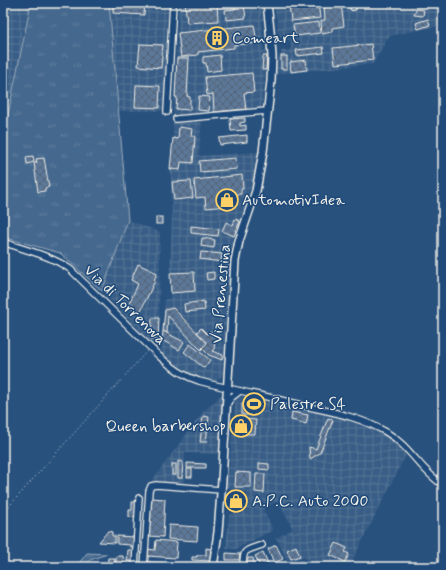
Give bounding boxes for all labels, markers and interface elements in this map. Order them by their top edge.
building icon: Comeart [204,25,230,51]
place label: Comeart [232,28,300,49]
shop icon: AutomotivIdea [214,187,240,213]
place label: AutomotivIdea [242,190,345,211]
street label: Via Prenestina [206,243,236,345]
street label: Via di Torrenova [79,260,171,350]
sports icon: Palestre S4 [241,391,267,417]
place label: Palestre S4 [270,394,346,415]
shop icon: Queen barbershop [228,413,254,439]
place label: Queen barbershop [105,416,226,437]
shop icon: A.P.C. Auto 2000 [223,488,249,514]
place label: A.P.C. Auto 2000 [252,491,368,512]

